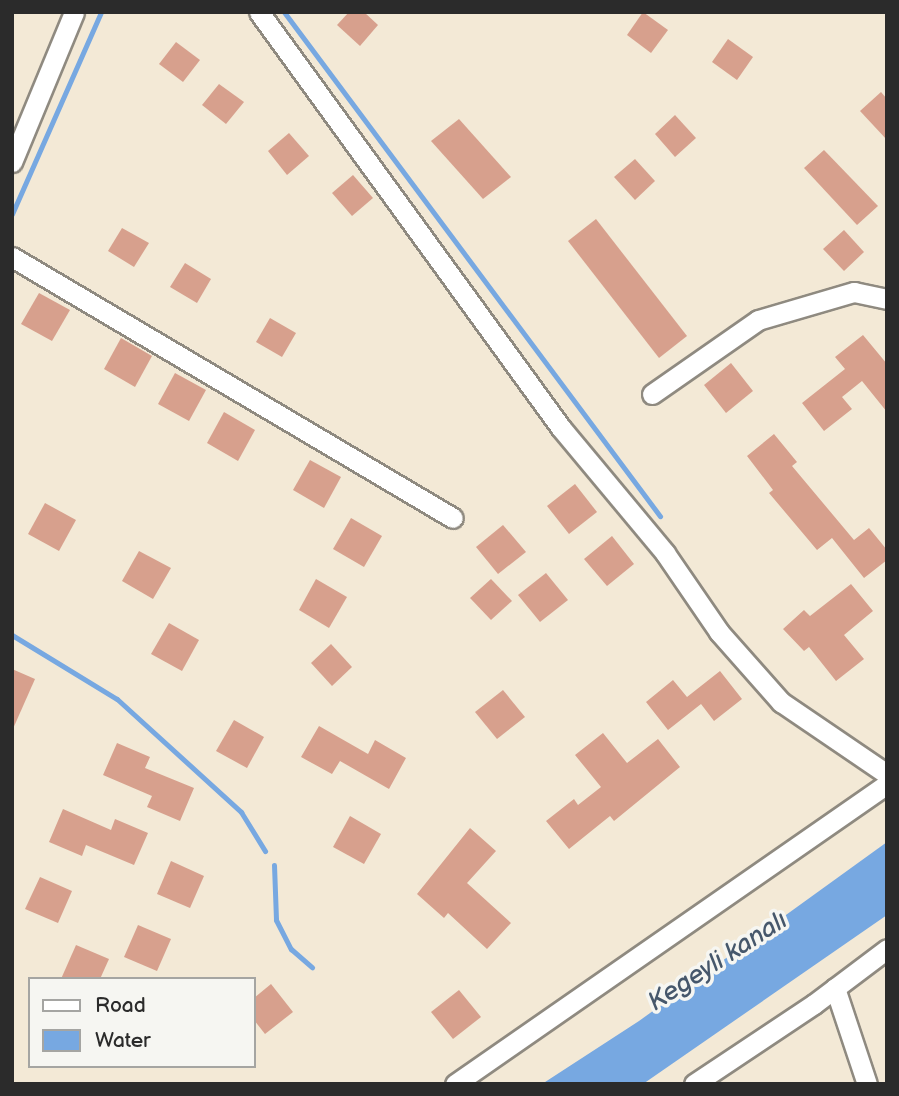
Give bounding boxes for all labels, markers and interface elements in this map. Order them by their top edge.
water label: Kegeyli kanalı [642,905,794,1019]
legend [28,977,256,1068]
text: Road [95,993,146,1018]
text: Water [95,1028,151,1053]

